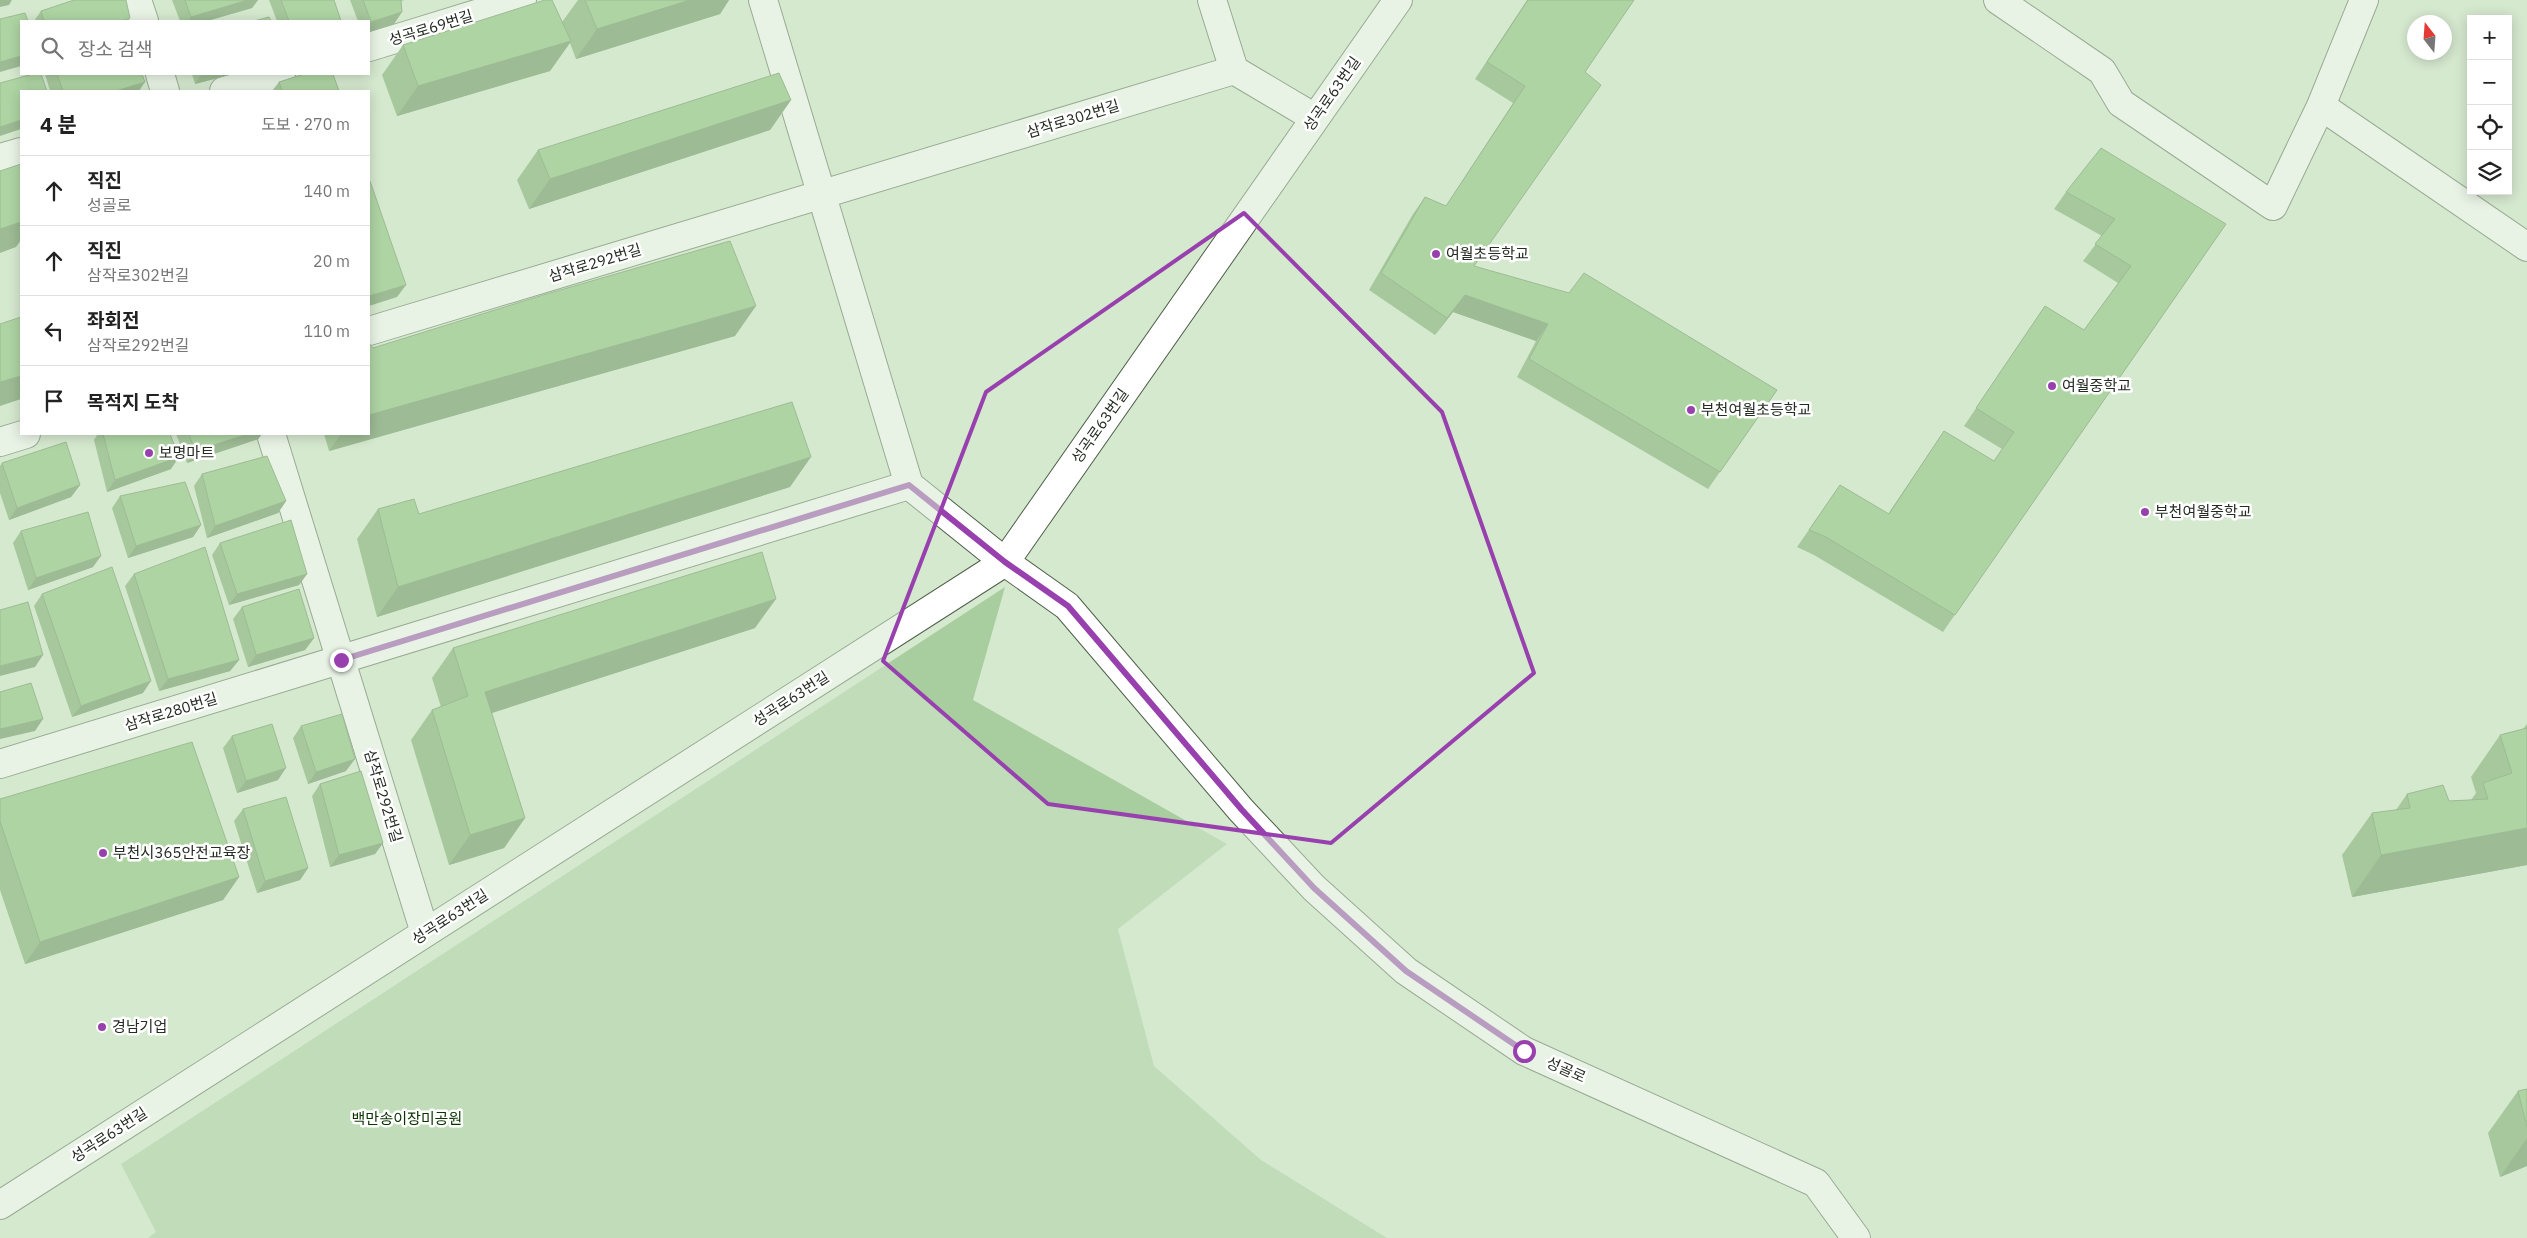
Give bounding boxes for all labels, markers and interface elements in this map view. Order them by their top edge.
street label: 성곡로69번길 [386,6,475,49]
north arrow [2407,15,2452,60]
map controls [2467,15,2512,195]
button: + [2467,15,2512,60]
search box [20,20,370,75]
icon: search [38,34,66,62]
text: 장소 검색 [78,37,152,61]
street label: 성곡로63번길 [1299,53,1364,135]
button: − [2467,60,2512,105]
street label: 삼작로302번길 [1024,95,1122,142]
button: locate [2467,105,2512,150]
text: 4 분 [40,110,77,138]
text: 도보 · 270 m [261,114,350,134]
button: layers [2467,150,2512,195]
text: 직진 [87,168,122,192]
icon: ahead [40,177,68,205]
text: 140 m [303,181,350,201]
text: 성골로 [87,195,131,215]
text: 직진 [87,238,122,262]
street label: 삼작로292번길 [546,239,644,286]
place label: 여월초등학교 [1446,244,1529,263]
icon: ahead [40,247,68,275]
marker: 여월초등학교 [1430,248,1442,260]
text: 20 m [313,251,350,271]
text: 삼작로302번길 [87,265,189,285]
text: 좌회전 [87,308,139,332]
icon: left [40,317,68,345]
text: 110 m [303,321,350,341]
text: 삼작로292번길 [87,335,189,355]
place label: 여월중학교 [2062,376,2131,395]
marker: 여월중학교 [2046,380,2058,392]
street label: 성곡로63번길 [1067,385,1132,467]
icon: arrive [40,387,68,415]
text: 목적지 도착 [87,390,179,414]
place label: 부천여월초등학교 [1701,400,1811,419]
marker: 부천여월초등학교 [1685,404,1697,416]
place label: 보명마트 [159,443,214,462]
marker: 보명마트 [143,447,155,459]
place label: 부천여월중학교 [2155,502,2252,521]
marker: 부천여월중학교 [2139,506,2151,518]
route end [330,649,353,672]
street label: 성곡로63번길 [749,667,832,730]
street label: 삼작로280번길 [122,688,220,735]
street label: 삼작로292번길 [360,747,407,845]
place label: 부천시365안전교육장 [113,843,251,862]
marker: 부천시365안전교육장 [97,847,109,859]
street label: 성곡로63번길 [408,885,491,948]
place label: 경남기업 [112,1017,167,1036]
marker: 경남기업 [96,1021,108,1033]
route start [1513,1040,1536,1063]
street label: 성골로 [1543,1052,1589,1087]
street label: 성곡로63번길 [67,1103,150,1166]
park label: 백만송이장미공원 [352,1109,462,1128]

